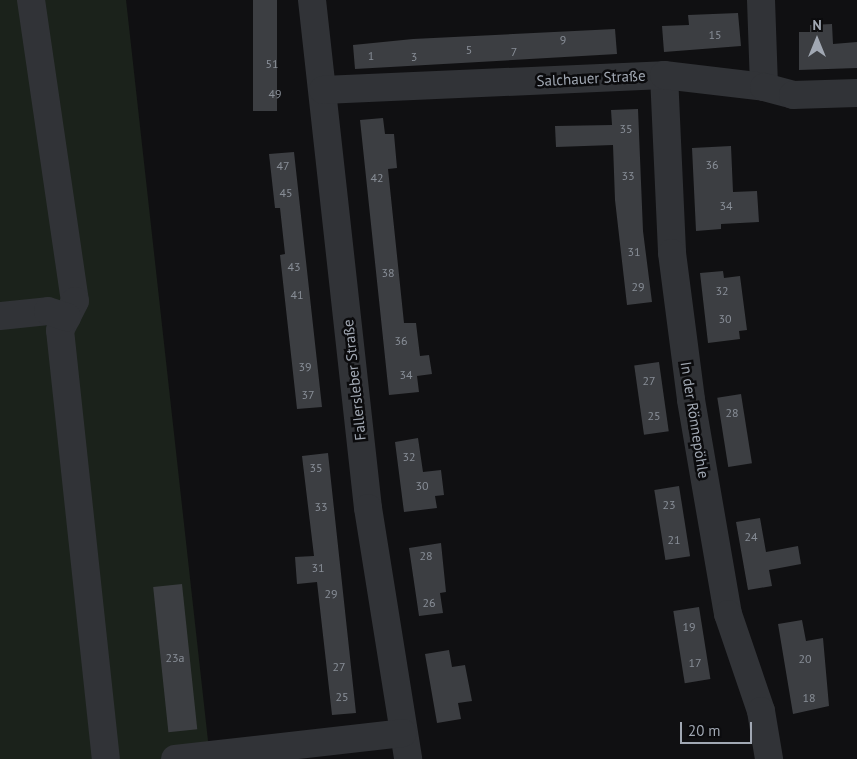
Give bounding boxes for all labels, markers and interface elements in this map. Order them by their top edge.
north arrow [792,15,842,65]
text: N [812,16,822,34]
house number: 15 [708,28,722,42]
house number: 9 [560,33,566,47]
house number: 5 [466,43,472,57]
house number: 7 [511,45,517,59]
house number: 1 [368,49,374,63]
house number: 3 [411,50,417,64]
house number: 51 [265,57,279,71]
street label: Salchauer Straße [536,66,646,90]
house number: 49 [268,87,282,101]
house number: 35 [619,122,633,136]
house number: 36 [705,158,719,172]
house number: 47 [276,159,290,173]
house number: 33 [621,169,635,183]
house number: 42 [370,171,384,185]
house number: 45 [279,186,293,200]
house number: 34 [719,199,733,213]
house number: 31 [627,245,641,259]
house number: 43 [287,260,301,274]
house number: 38 [381,266,395,280]
house number: 29 [631,280,645,294]
house number: 32 [715,284,729,298]
house number: 41 [290,288,304,302]
house number: 30 [718,312,732,326]
street label: Fallersleber Straße [339,318,369,442]
house number: 36 [394,334,408,348]
house number: 39 [298,360,312,374]
street label: In der Rönnepöhle [677,360,713,480]
house number: 34 [399,368,413,382]
house number: 27 [642,374,656,388]
house number: 37 [301,388,315,402]
house number: 28 [725,406,739,420]
house number: 25 [647,409,661,423]
house number: 32 [402,450,416,464]
house number: 35 [309,461,323,475]
house number: 30 [415,479,429,493]
house number: 23 [662,498,676,512]
house number: 33 [314,500,328,514]
house number: 24 [744,530,758,544]
house number: 21 [667,533,681,547]
house number: 28 [419,549,433,563]
house number: 31 [311,561,325,575]
house number: 29 [324,587,338,601]
house number: 26 [422,596,436,610]
house number: 19 [682,620,696,634]
house number: 23a [165,651,185,665]
house number: 20 [798,652,812,666]
house number: 17 [688,656,702,670]
house number: 27 [332,660,346,674]
house number: 25 [335,690,349,704]
house number: 18 [802,691,816,705]
scale bar [682,712,754,744]
text: 20 m [688,721,721,740]

